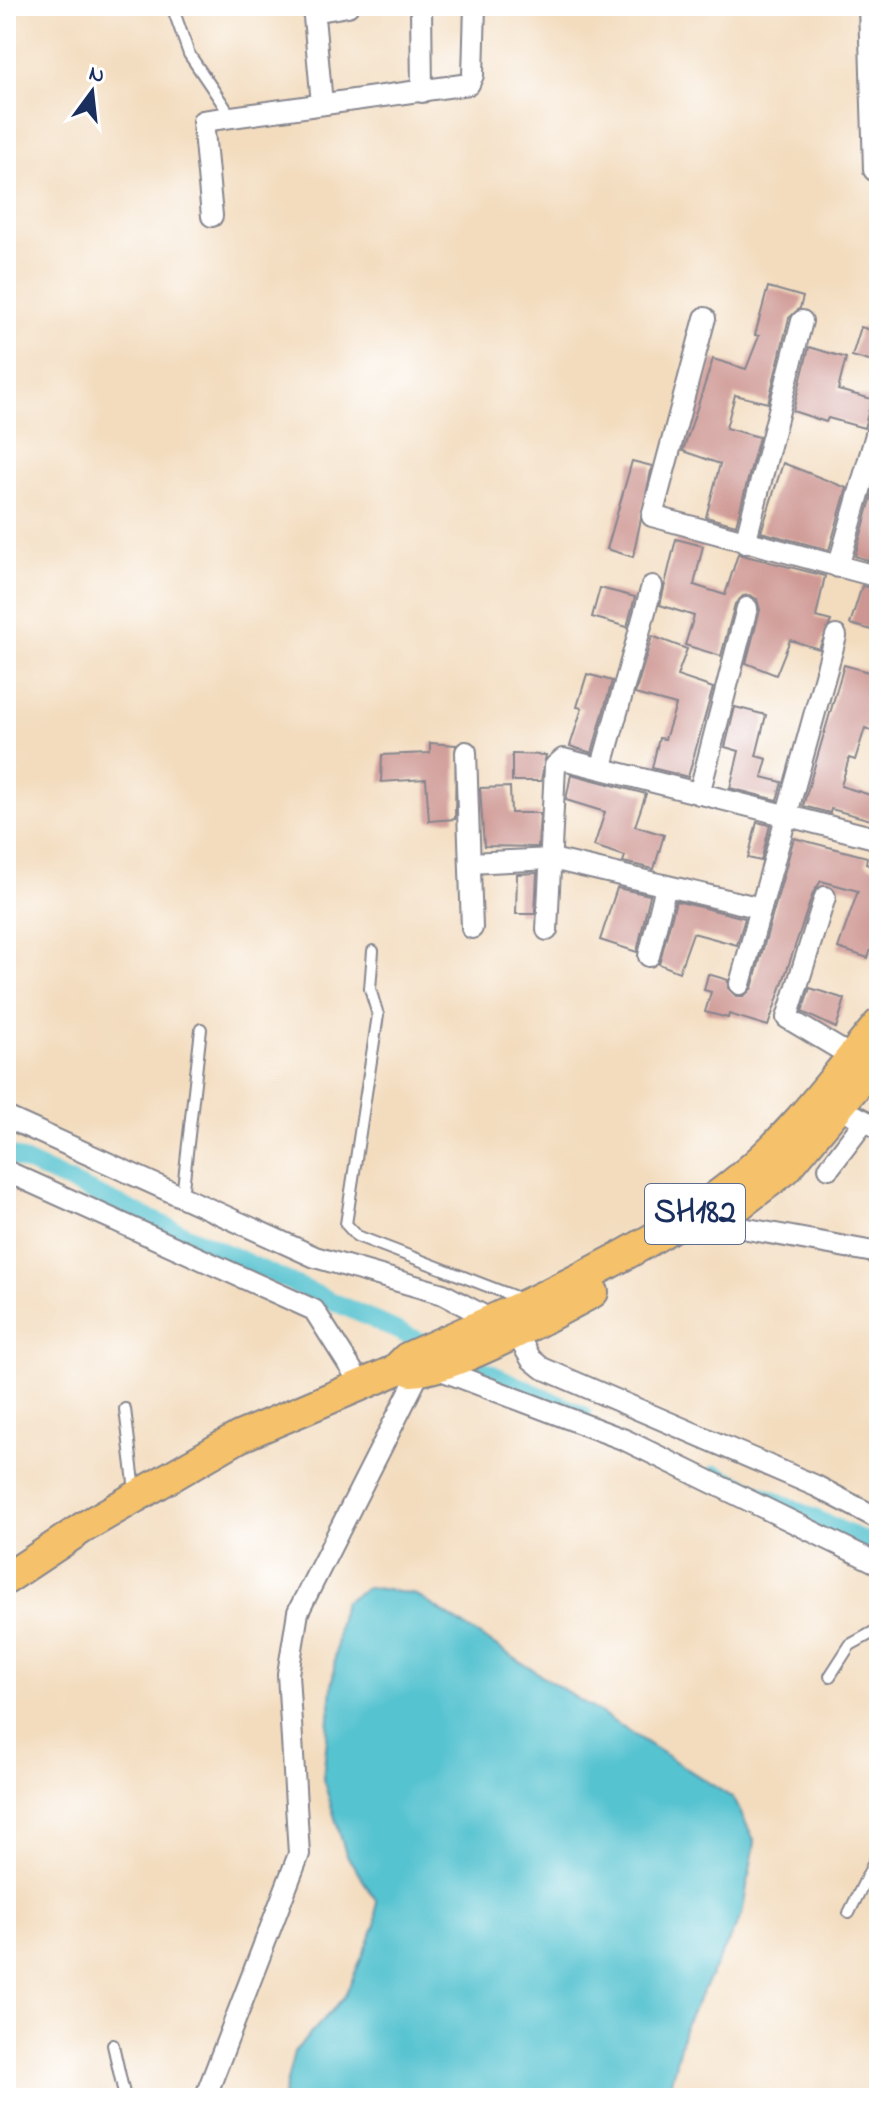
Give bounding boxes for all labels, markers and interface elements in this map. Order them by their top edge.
north arrow [52,52,132,132]
text: N [85,58,108,93]
road number: SH182 [645,1184,745,1244]

